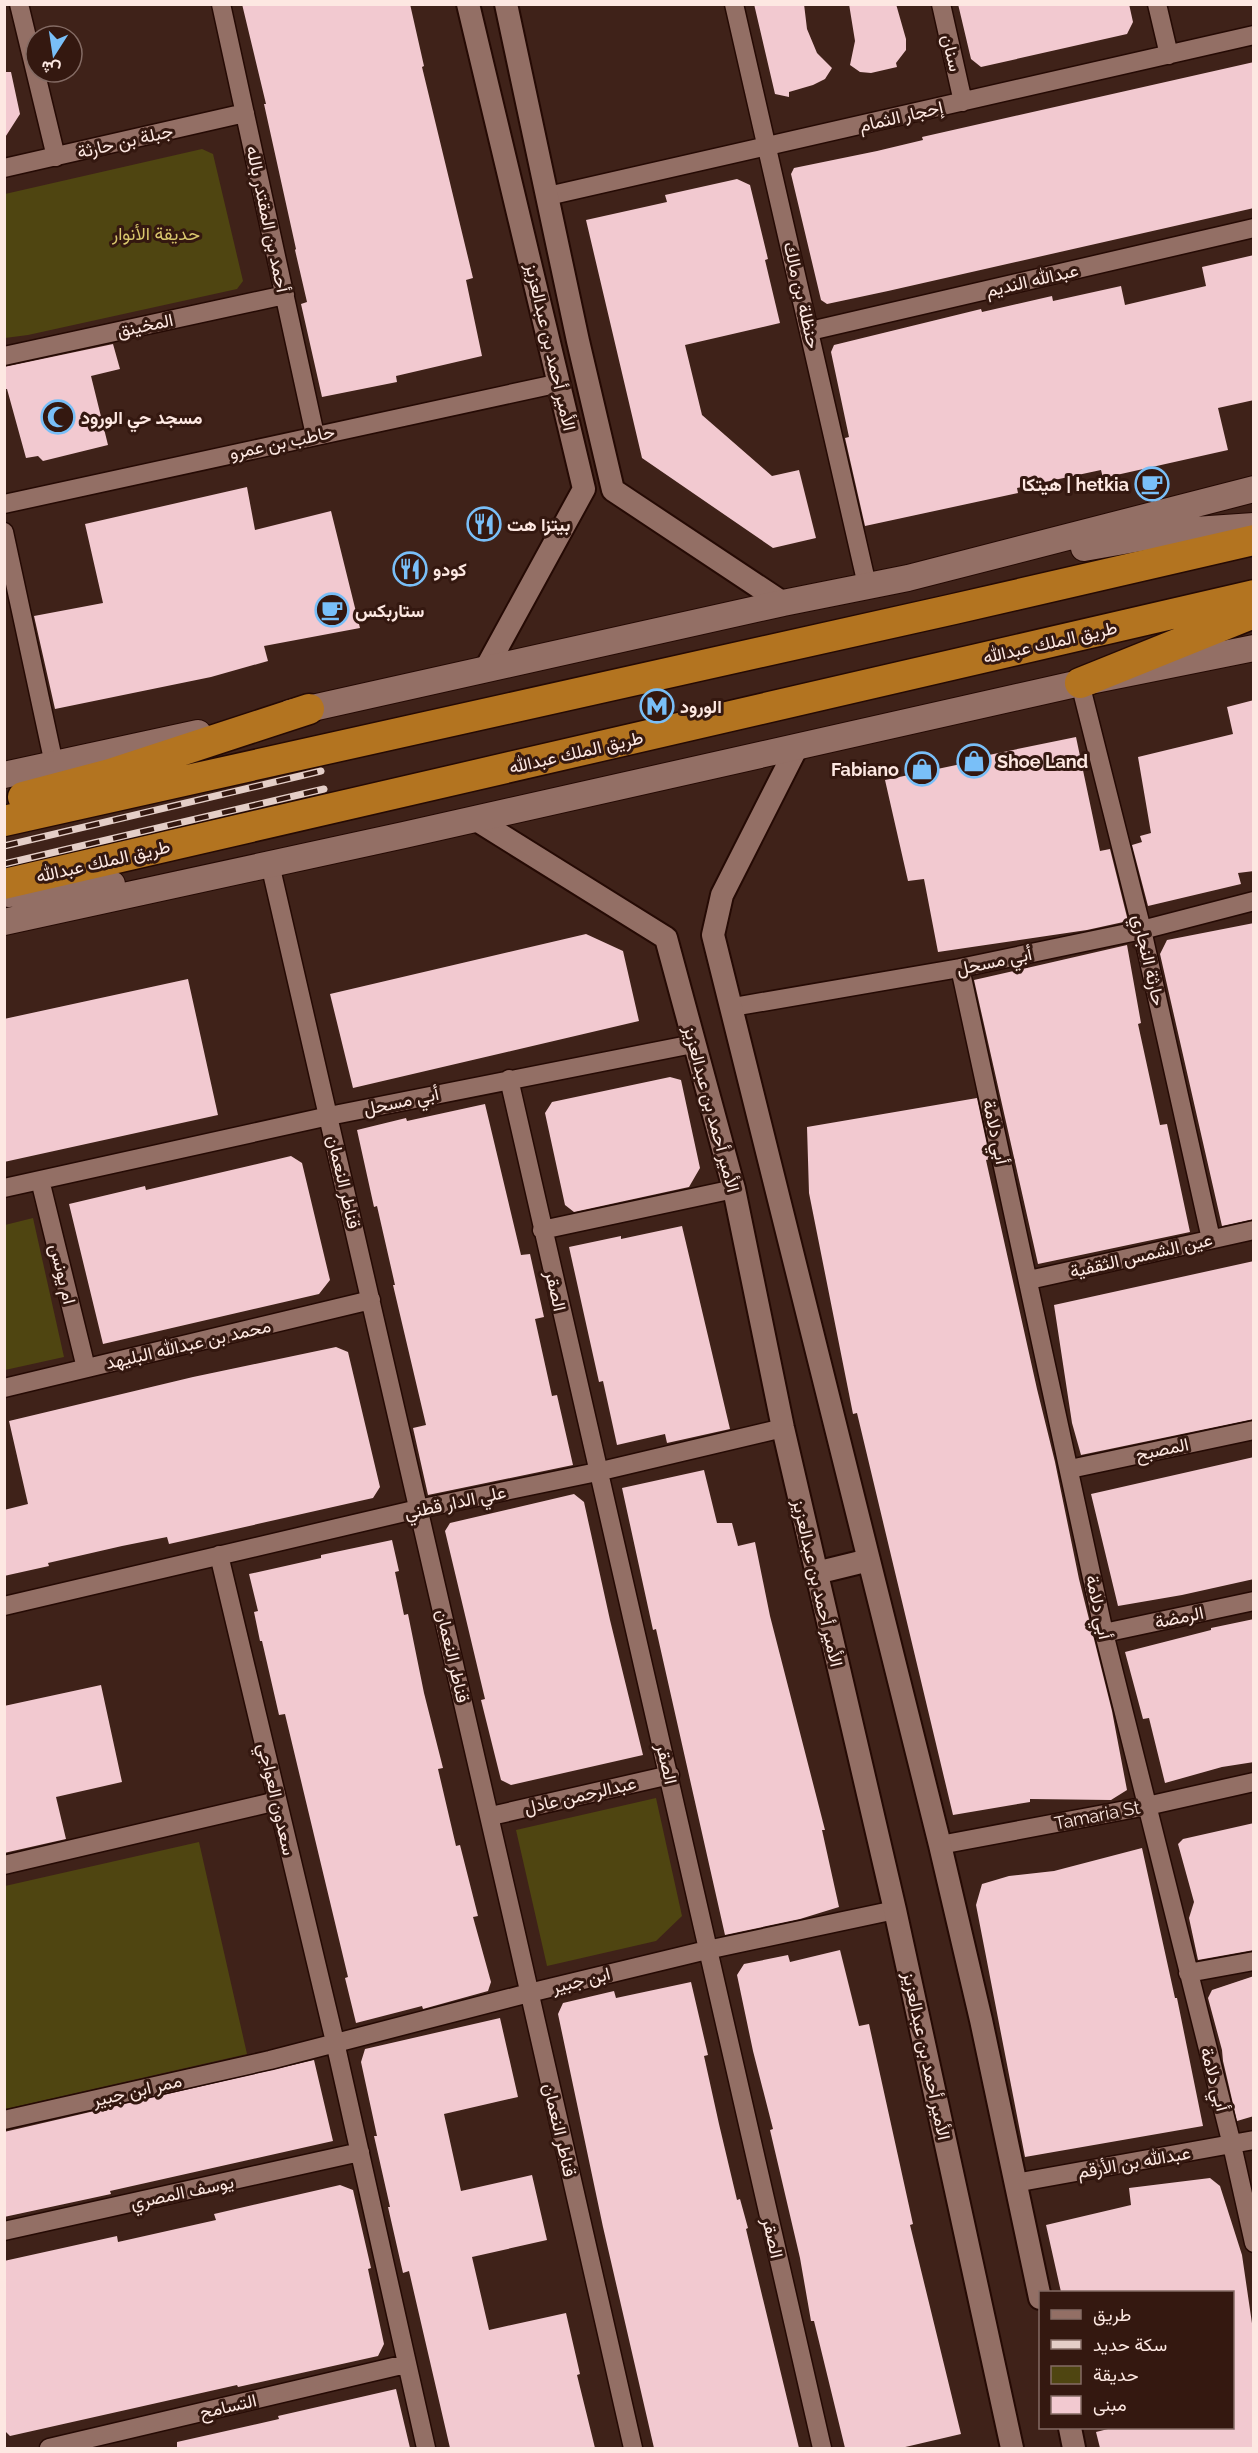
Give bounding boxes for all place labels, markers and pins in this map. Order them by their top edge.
mosque icon: مسجد حي الورود [40,399,76,435]
place label: مسجد حي الورود [81,407,203,433]
cafe icon: هيتكا | hetkia [1134,466,1170,502]
place label: هيتكا | hetkia [1022,474,1129,496]
restaurant icon: بيتزا هت [466,506,502,542]
place label: بيتزا هت [507,514,570,536]
restaurant icon: كودو [392,551,428,587]
place label: كودو [433,559,467,581]
cafe icon: ستاربكس [314,592,350,628]
place label: ستاربكس [355,600,424,622]
metro station icon: الورود [639,688,675,724]
place label: الورود [680,696,722,718]
shop icon: Shoe Land [956,743,992,779]
shop icon: Fabiano [904,751,940,787]
place label: Shoe Land [997,751,1088,772]
place label: Fabiano [831,759,899,780]

